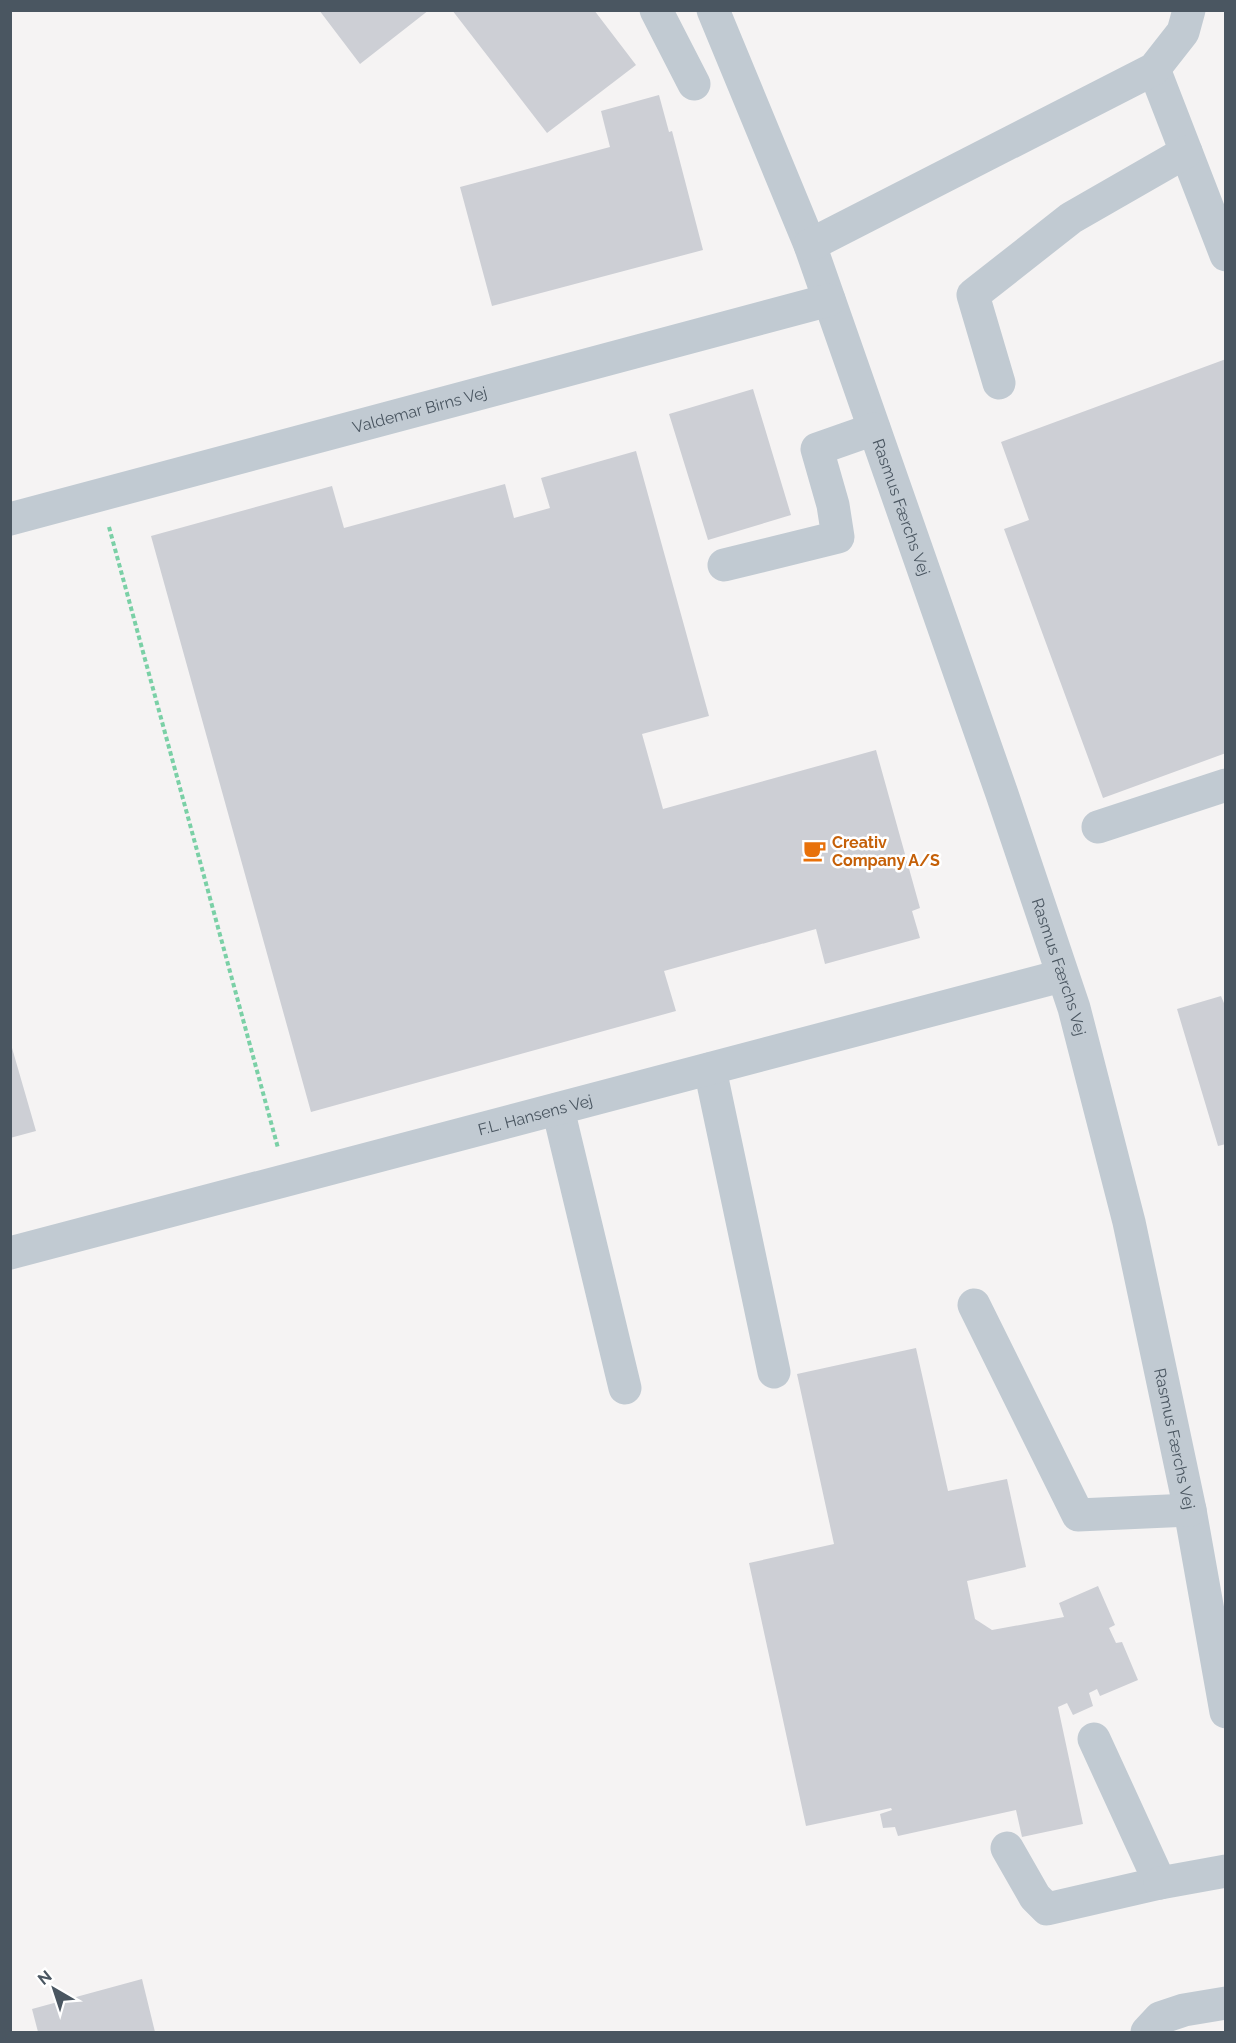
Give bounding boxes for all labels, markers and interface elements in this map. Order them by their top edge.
street label: Valdemar Birns Vej [350,383,489,437]
street label: Rasmus Færchs Vej [869,436,934,578]
place label: Creativ Company A/S [832,833,940,870]
cafe icon: Creativ Company A/S [801,838,827,864]
street label: Rasmus Færchs Vej [1028,896,1090,1038]
street label: F.L. Hansens Vej [476,1091,595,1139]
street label: Rasmus Færchs Vej [1150,1366,1199,1511]
north arrow [24,1959,84,2019]
text: N [34,1967,56,1989]

